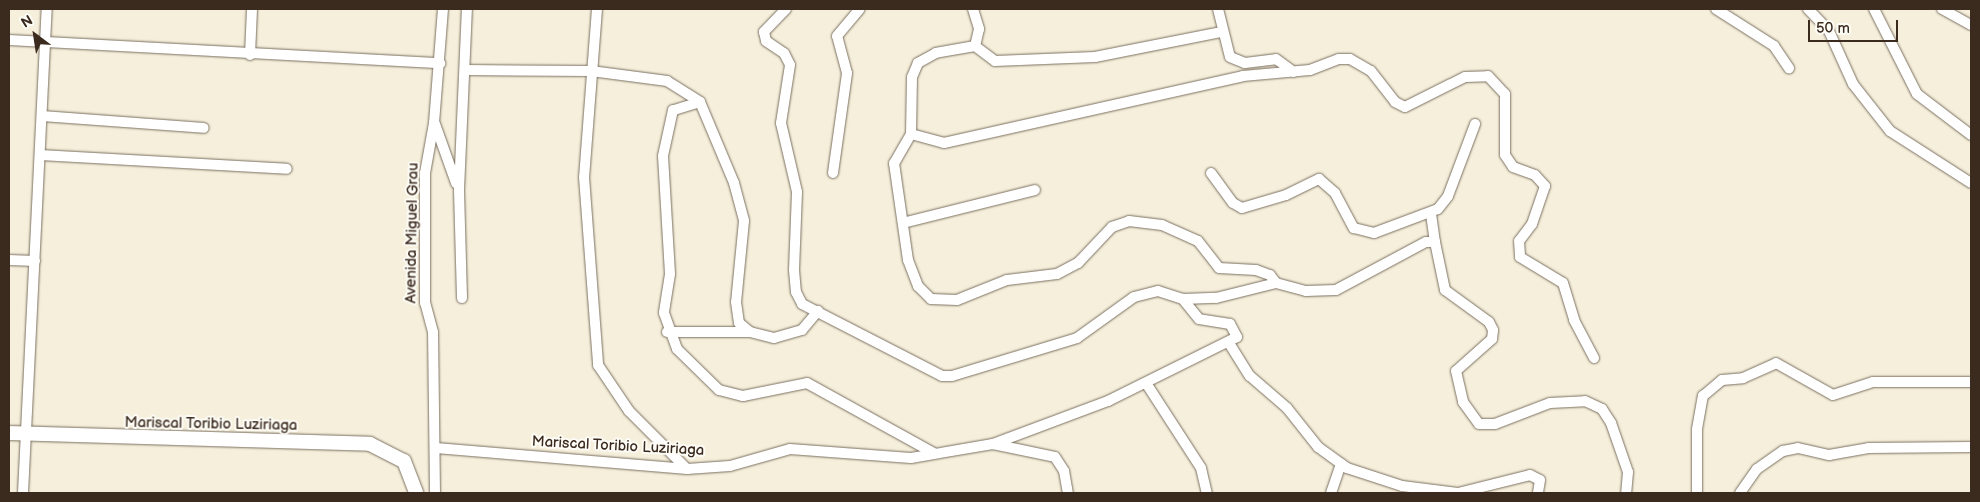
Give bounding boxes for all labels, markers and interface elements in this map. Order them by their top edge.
north arrow [10,10,60,60]
scale bar [1810,10,1900,42]
text: N [18,12,36,32]
text: 50 m [1816,19,1850,38]
street label: Avenida Miguel Grau [402,162,422,304]
street label: Mariscal Toribio Luziriaga [124,413,298,435]
street label: Mariscal Toribio Luziriaga [531,432,705,460]

